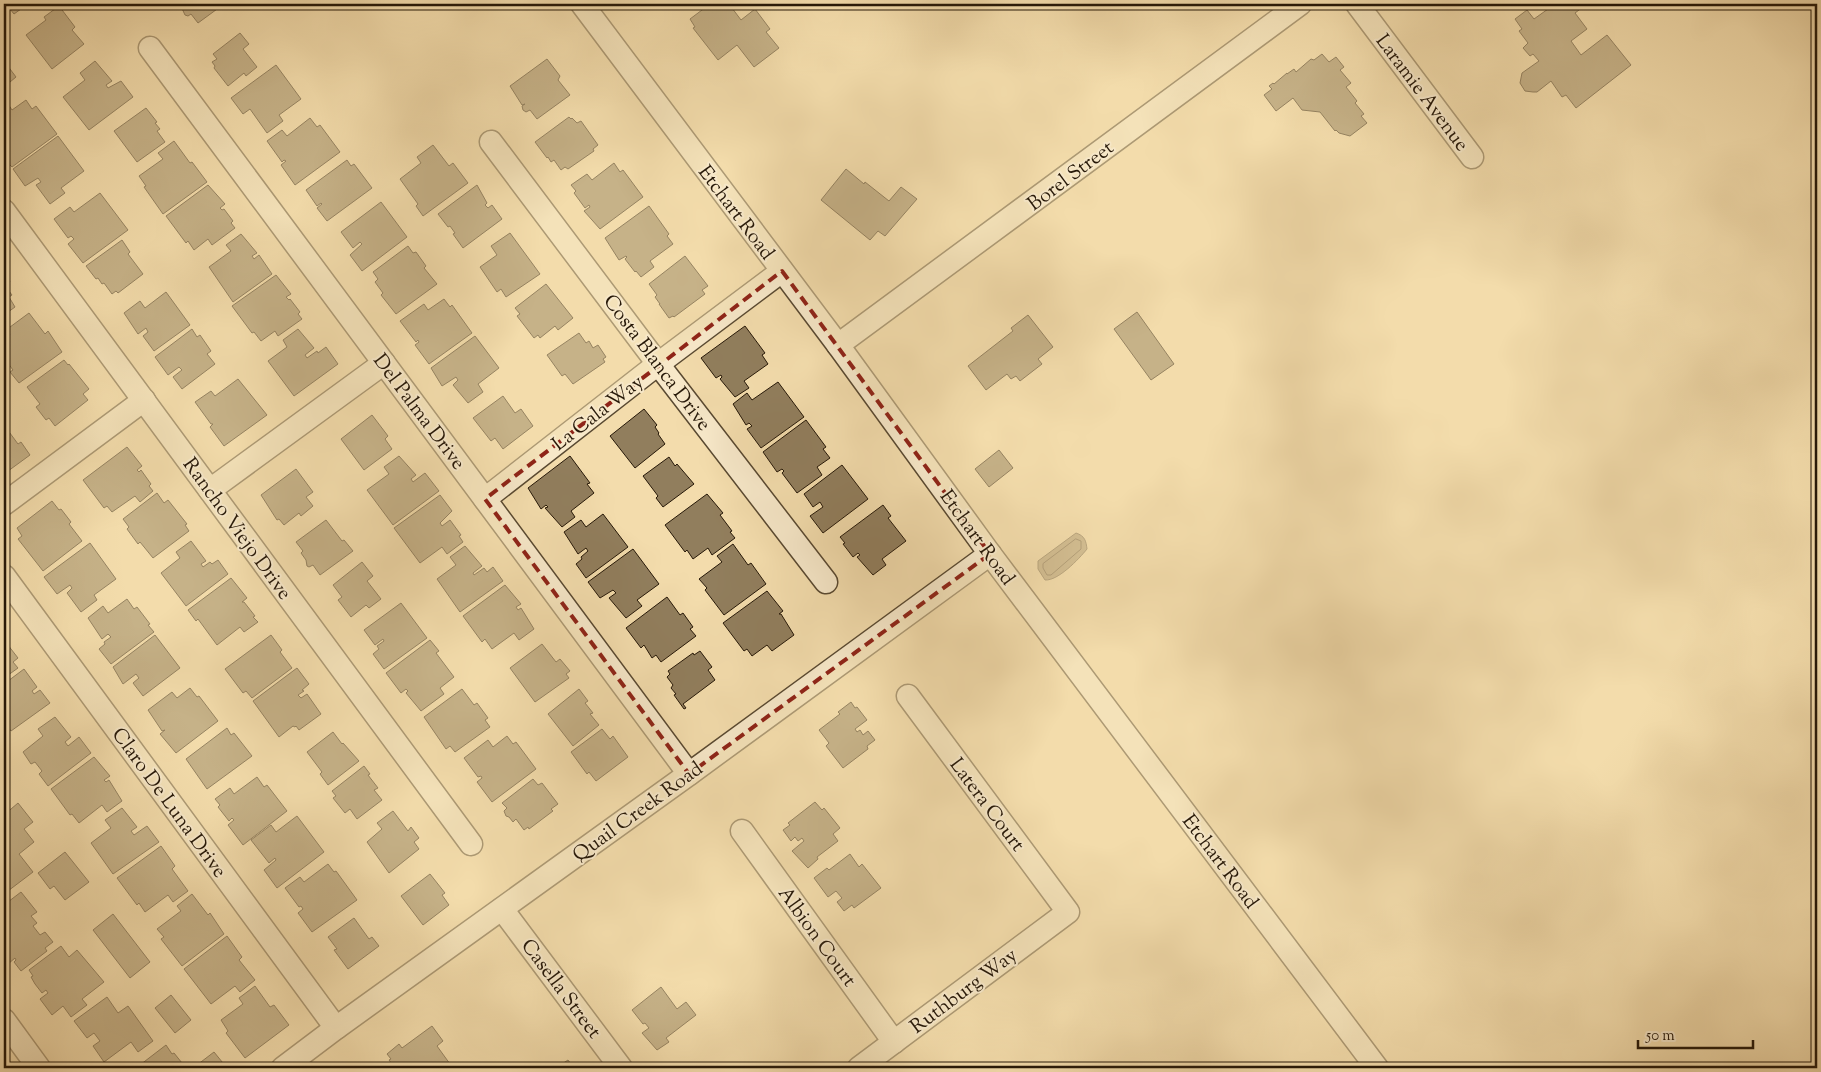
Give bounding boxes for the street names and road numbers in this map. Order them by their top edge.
street label: Laramie Avenue [1367,29,1475,158]
street label: Borel Street [1022,135,1121,219]
street label: Etchart Road [690,160,780,267]
street label: Costa Blanca Drive [595,289,717,438]
street label: Del Palma Drive [365,348,471,477]
street label: La Cala Way [546,369,651,459]
street label: Rancho Viejo Drive [174,452,298,607]
street label: Etchart Road [931,485,1021,592]
street label: Claro De Luna Drive [103,722,233,885]
street label: Latera Court [941,753,1031,859]
street label: Quail Creek Road [567,756,710,870]
street label: Etchart Road [1174,809,1264,916]
street label: Albion Court [770,881,862,994]
street label: Casella Street [513,933,607,1046]
street label: Ruthburg Way [905,942,1024,1042]

